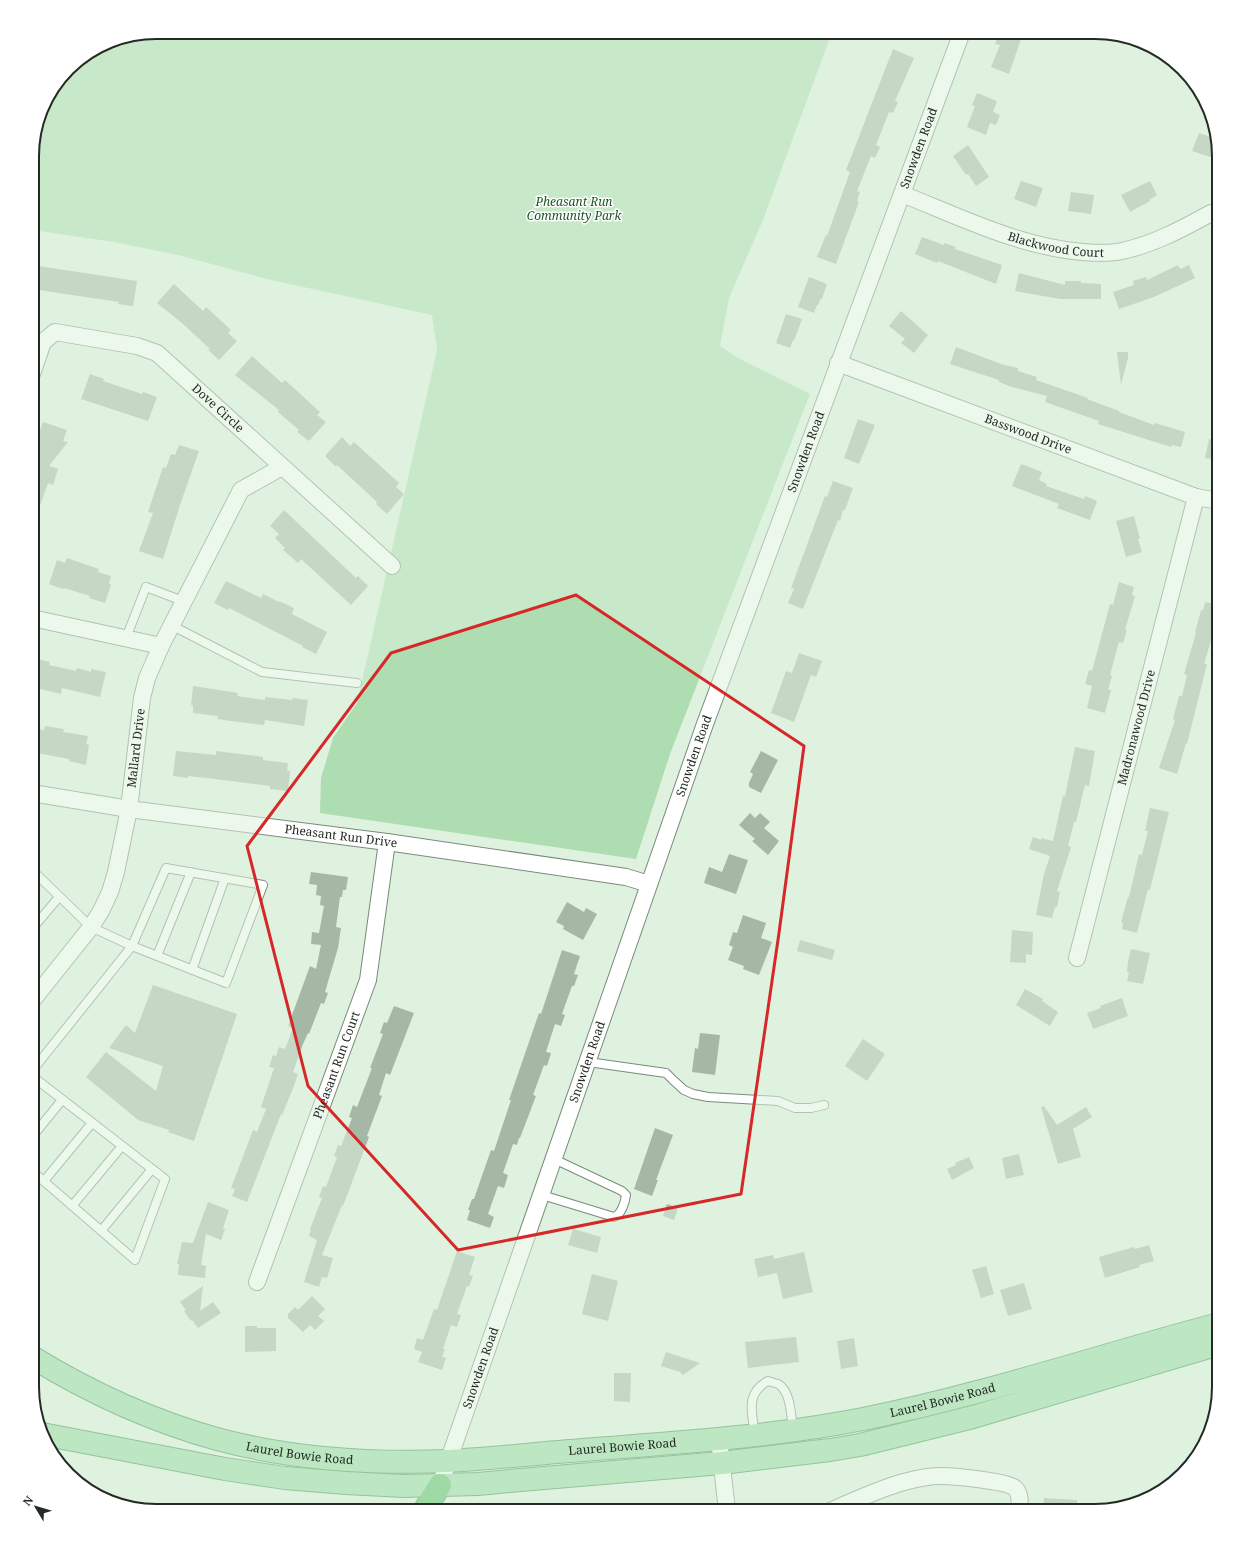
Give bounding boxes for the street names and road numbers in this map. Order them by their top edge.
street label: Snowden Road [896,105,941,191]
street label: Blackwood Court [1006,227,1104,261]
street label: Dove Circle [188,380,248,436]
street label: Snowden Road [783,408,829,495]
street label: Basswood Drive [982,410,1074,458]
street label: Madronawood Drive [1113,668,1159,787]
street label: Mallard Drive [123,707,149,789]
street label: Snowden Road [671,712,716,799]
street label: Pheasant Run Drive [284,820,398,851]
street label: Pheasant Run Court [309,1009,364,1121]
street label: Snowden Road [565,1018,609,1105]
street label: Snowden Road [458,1324,503,1411]
street label: Laurel Bowie Road [888,1378,998,1421]
street label: Laurel Bowie Road [568,1434,678,1459]
street label: Laurel Bowie Road [244,1437,354,1468]

